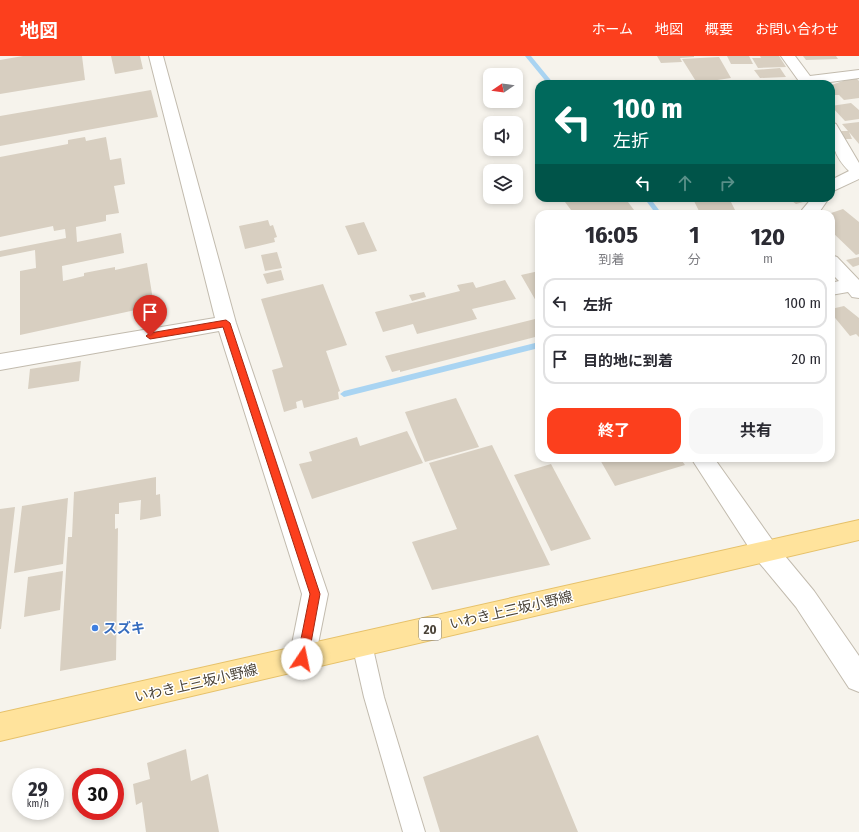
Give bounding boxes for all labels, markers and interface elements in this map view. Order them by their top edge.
text: 地図 [20,19,58,42]
text: ホーム [591,21,633,38]
text: 地図 [655,21,683,38]
text: 概要 [705,21,733,38]
text: お問い合わせ [755,21,839,38]
north arrow [483,68,523,108]
map controls [483,68,523,204]
text: 100 m [613,92,683,125]
icon: left [547,96,599,148]
button: sound [483,116,523,156]
text: 左折 [613,130,649,152]
button: layers [483,164,523,204]
icon: left [632,172,654,194]
icon: ahead [674,172,696,194]
icon: right [716,172,738,194]
text: 16:05 [585,221,638,249]
text: 1 [689,221,699,249]
text: 120 [751,223,785,251]
text: m [763,251,773,266]
text: 到着 [598,252,624,267]
text: 分 [688,252,701,267]
icon: left [549,292,571,314]
text: 100 m [784,294,821,312]
pin [133,295,167,336]
text: 左折 [583,296,613,314]
icon: arrive [139,301,161,323]
icon: arrive [549,348,571,370]
text: 20 m [792,350,821,368]
text: 目的地に到着 [583,352,673,370]
button: 終了 [547,408,681,454]
button: 共有 [689,408,823,454]
street label: いわき上三坂小野線 [448,588,574,633]
road number: 20 [419,618,441,640]
place label: スズキ [103,620,145,637]
marker: スズキ [90,623,100,633]
position arrow [281,638,323,680]
street label: いわき上三坂小野線 [133,661,259,706]
speed limit sign: 30 [72,768,124,820]
text: 29 [28,777,48,801]
text: km/h [27,798,49,810]

